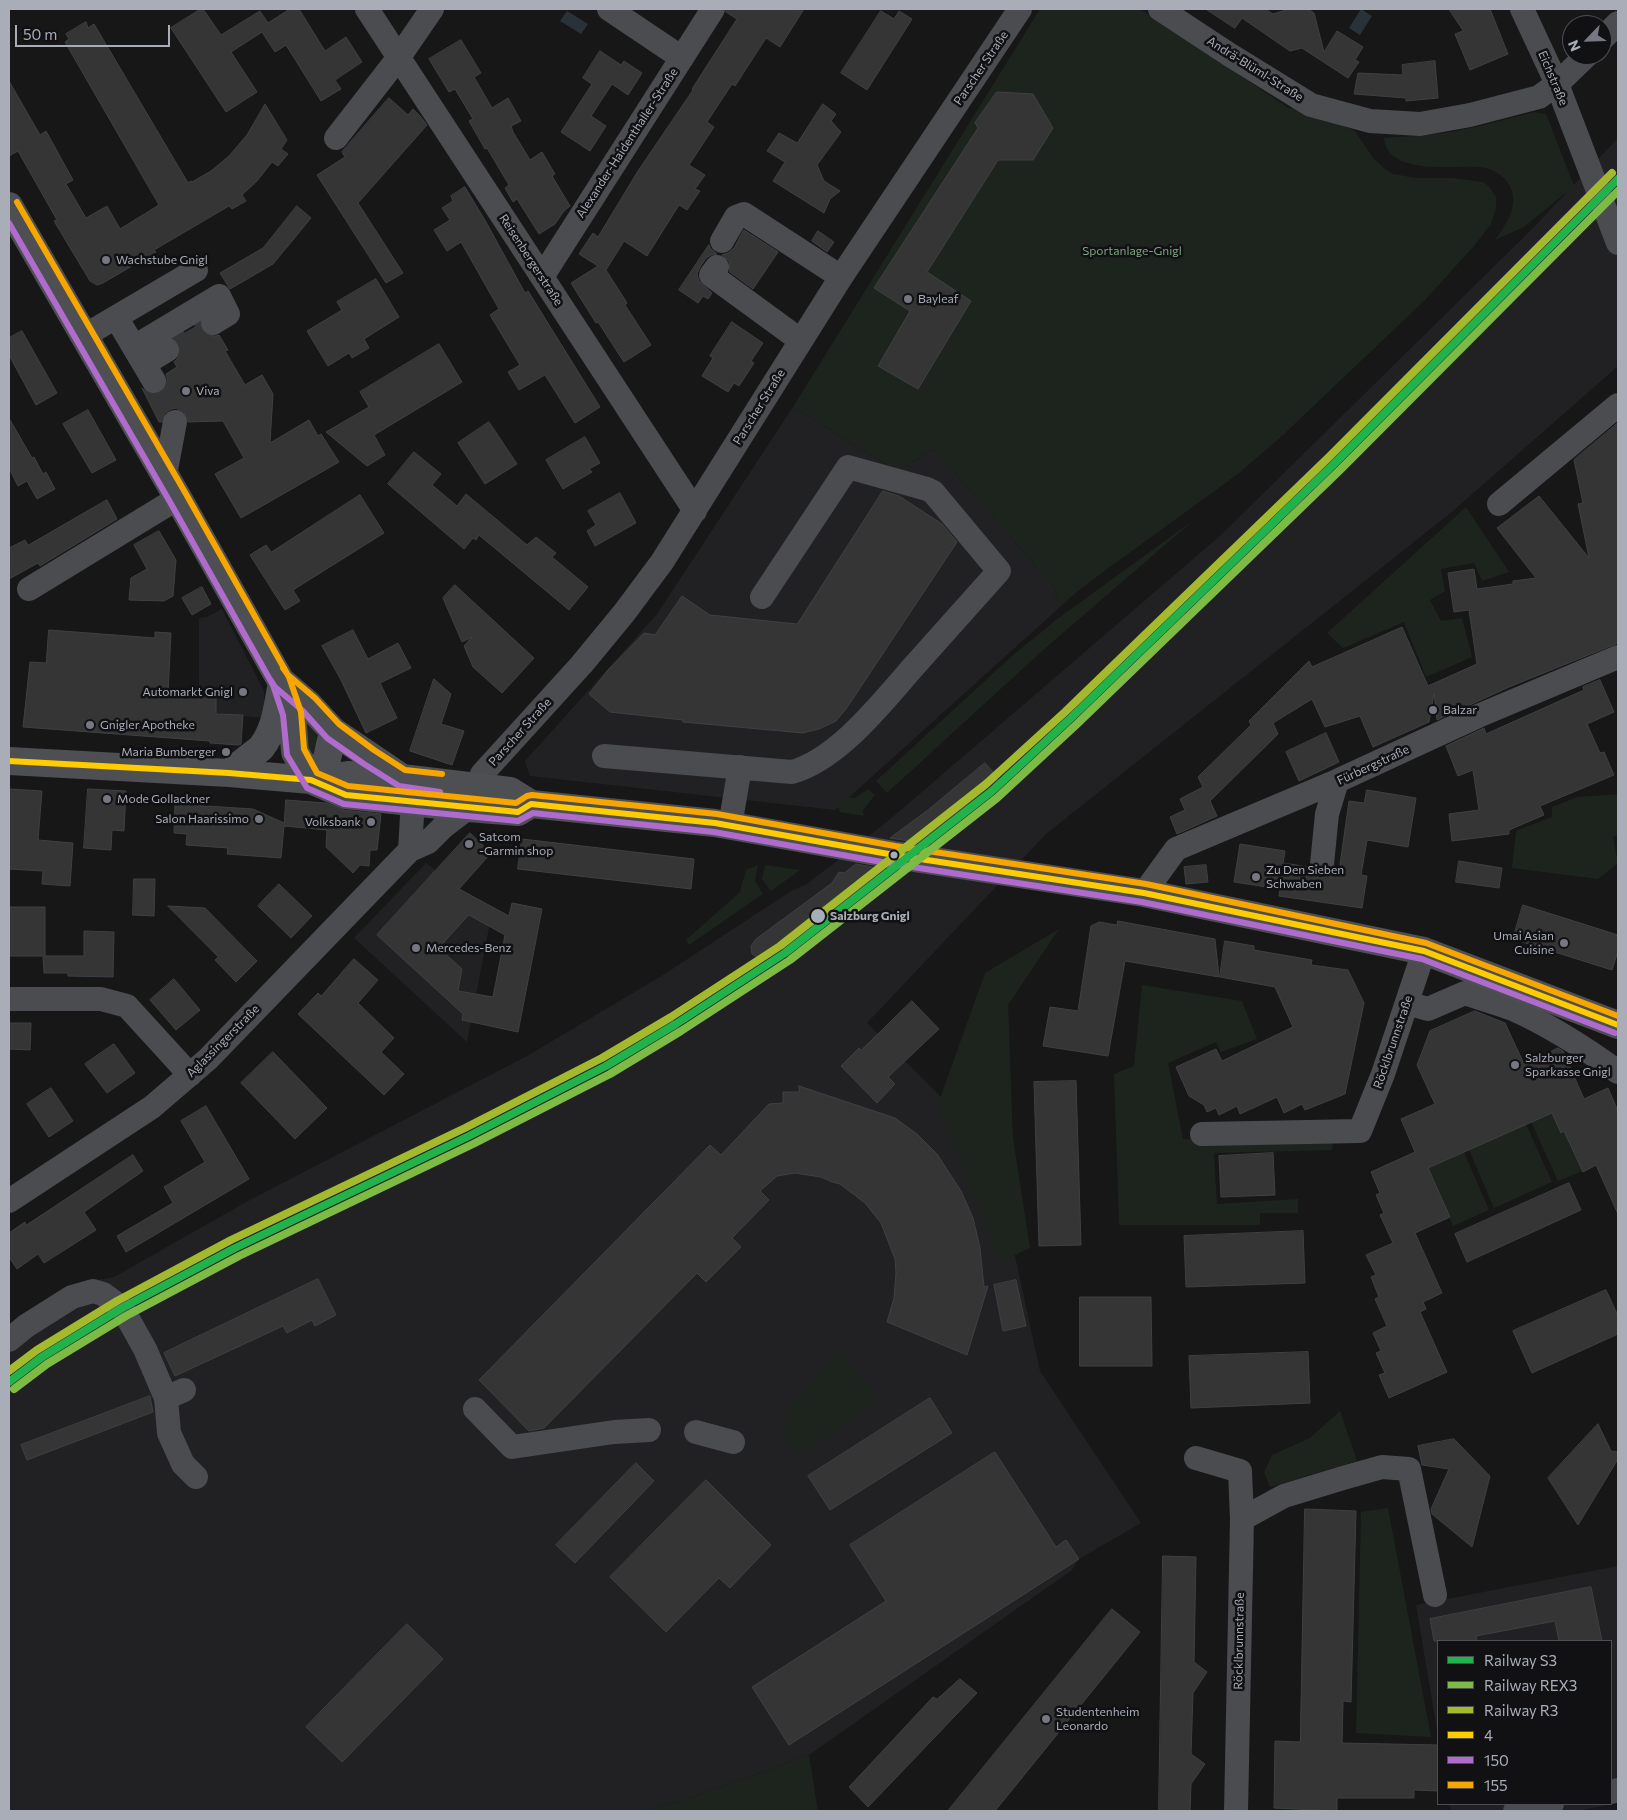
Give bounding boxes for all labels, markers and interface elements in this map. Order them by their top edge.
scale bar [18,15,172,47]
north arrow [1562,15,1612,65]
text: 50 m [23,25,57,43]
street label: Parscher Straße [951,28,1011,108]
street label: Andrä-Blüml-Straße [1204,34,1306,104]
text: N [1564,38,1584,54]
street label: Eichstraße [1535,49,1571,107]
street label: Alexander-Haidenthaller-Straße [573,65,681,221]
street label: Reisenbergerstraße [496,212,566,308]
park label: Sportanlage-Gnigl [1082,244,1182,258]
place label: Wachstube Gnigl [116,253,208,267]
marker: Wachstube Gnigl [100,254,112,266]
place label: Bayleaf [918,292,958,306]
marker: Bayleaf [902,293,914,305]
street label: Parscher Straße [730,367,788,447]
place label: Viva [196,384,220,398]
marker: Viva [180,385,192,397]
place label: Automarkt Gnigl [143,685,233,699]
marker: Automarkt Gnigl [237,686,249,698]
street label: Parscher Straße [486,695,554,769]
place label: Balzar [1443,703,1477,717]
marker: Balzar [1427,704,1439,716]
place label: Gnigler Apotheke [100,718,195,732]
marker: Gnigler Apotheke [84,719,96,731]
street label: Fürbergstraße [1335,742,1411,788]
place label: Maria Bumberger [121,745,216,759]
marker: Maria Bumberger [220,746,232,758]
place label: Mode Gollackner [117,792,210,806]
marker: Mode Gollackner [101,793,113,805]
place label: Salon Haarissimo [155,812,249,826]
marker: Salon Haarissimo [253,813,265,825]
place label: Volksbank [305,815,361,829]
marker: Volksbank [365,816,377,828]
place label: Satcom -Garmin shop [479,830,553,858]
marker: Satcom -Garmin shop [463,838,475,850]
unlabelled marker [889,850,899,860]
place label: Zu Den Sieben Schwaben [1266,863,1344,891]
marker: Zu Den Sieben Schwaben [1250,871,1262,883]
marker: Salzburg Gnigl [809,907,827,925]
place label: Salzburg Gnigl [830,909,910,923]
place label: Umai Asian Cuisine [1493,929,1554,957]
marker: Umai Asian Cuisine [1558,937,1570,949]
place label: Mercedes-Benz [426,941,511,955]
marker: Mercedes-Benz [410,942,422,954]
street label: Röcklbrunnstraße [1370,994,1416,1090]
street label: Aglassingerstraße [184,1002,262,1080]
place label: Salzburger Sparkasse Gnigl [1525,1051,1611,1079]
marker: Salzburger Sparkasse Gnigl [1509,1059,1521,1071]
street label: Röcklbrunnstraße [1231,1592,1247,1690]
legend [1437,1640,1612,1805]
text: Railway S3 [1484,1651,1557,1669]
text: Railway REX3 [1484,1676,1577,1694]
text: Railway R3 [1484,1701,1558,1719]
place label: Studentenheim Leonardo [1056,1705,1139,1733]
marker: Studentenheim Leonardo [1040,1713,1052,1725]
text: 4 [1484,1726,1493,1744]
text: 150 [1484,1751,1509,1769]
text: 155 [1484,1776,1508,1794]

